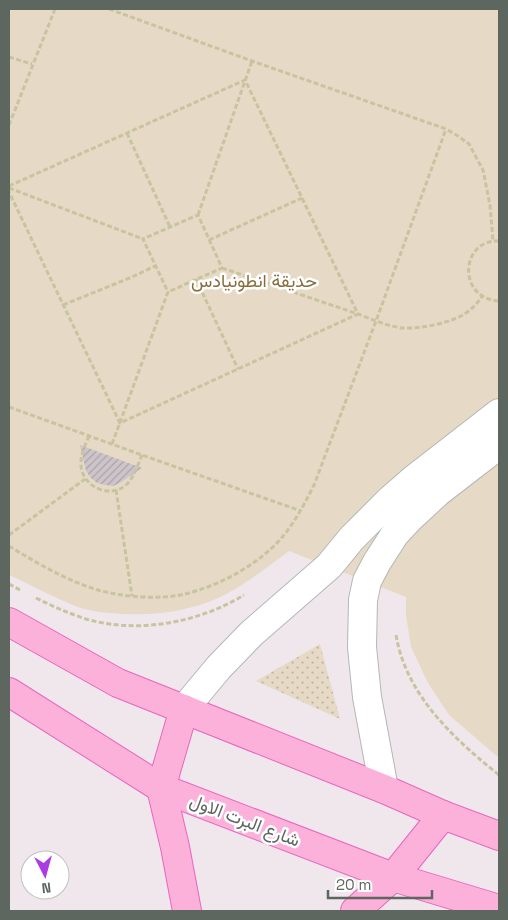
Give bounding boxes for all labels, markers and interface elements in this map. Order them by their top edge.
park label: حديقة انطونيادس [191,269,317,292]
street label: شارع البرت الاول [186,788,303,853]
north arrow [20,850,70,900]
scale bar [328,868,432,900]
text: 20 m [336,875,371,894]
text: N [41,878,52,897]

